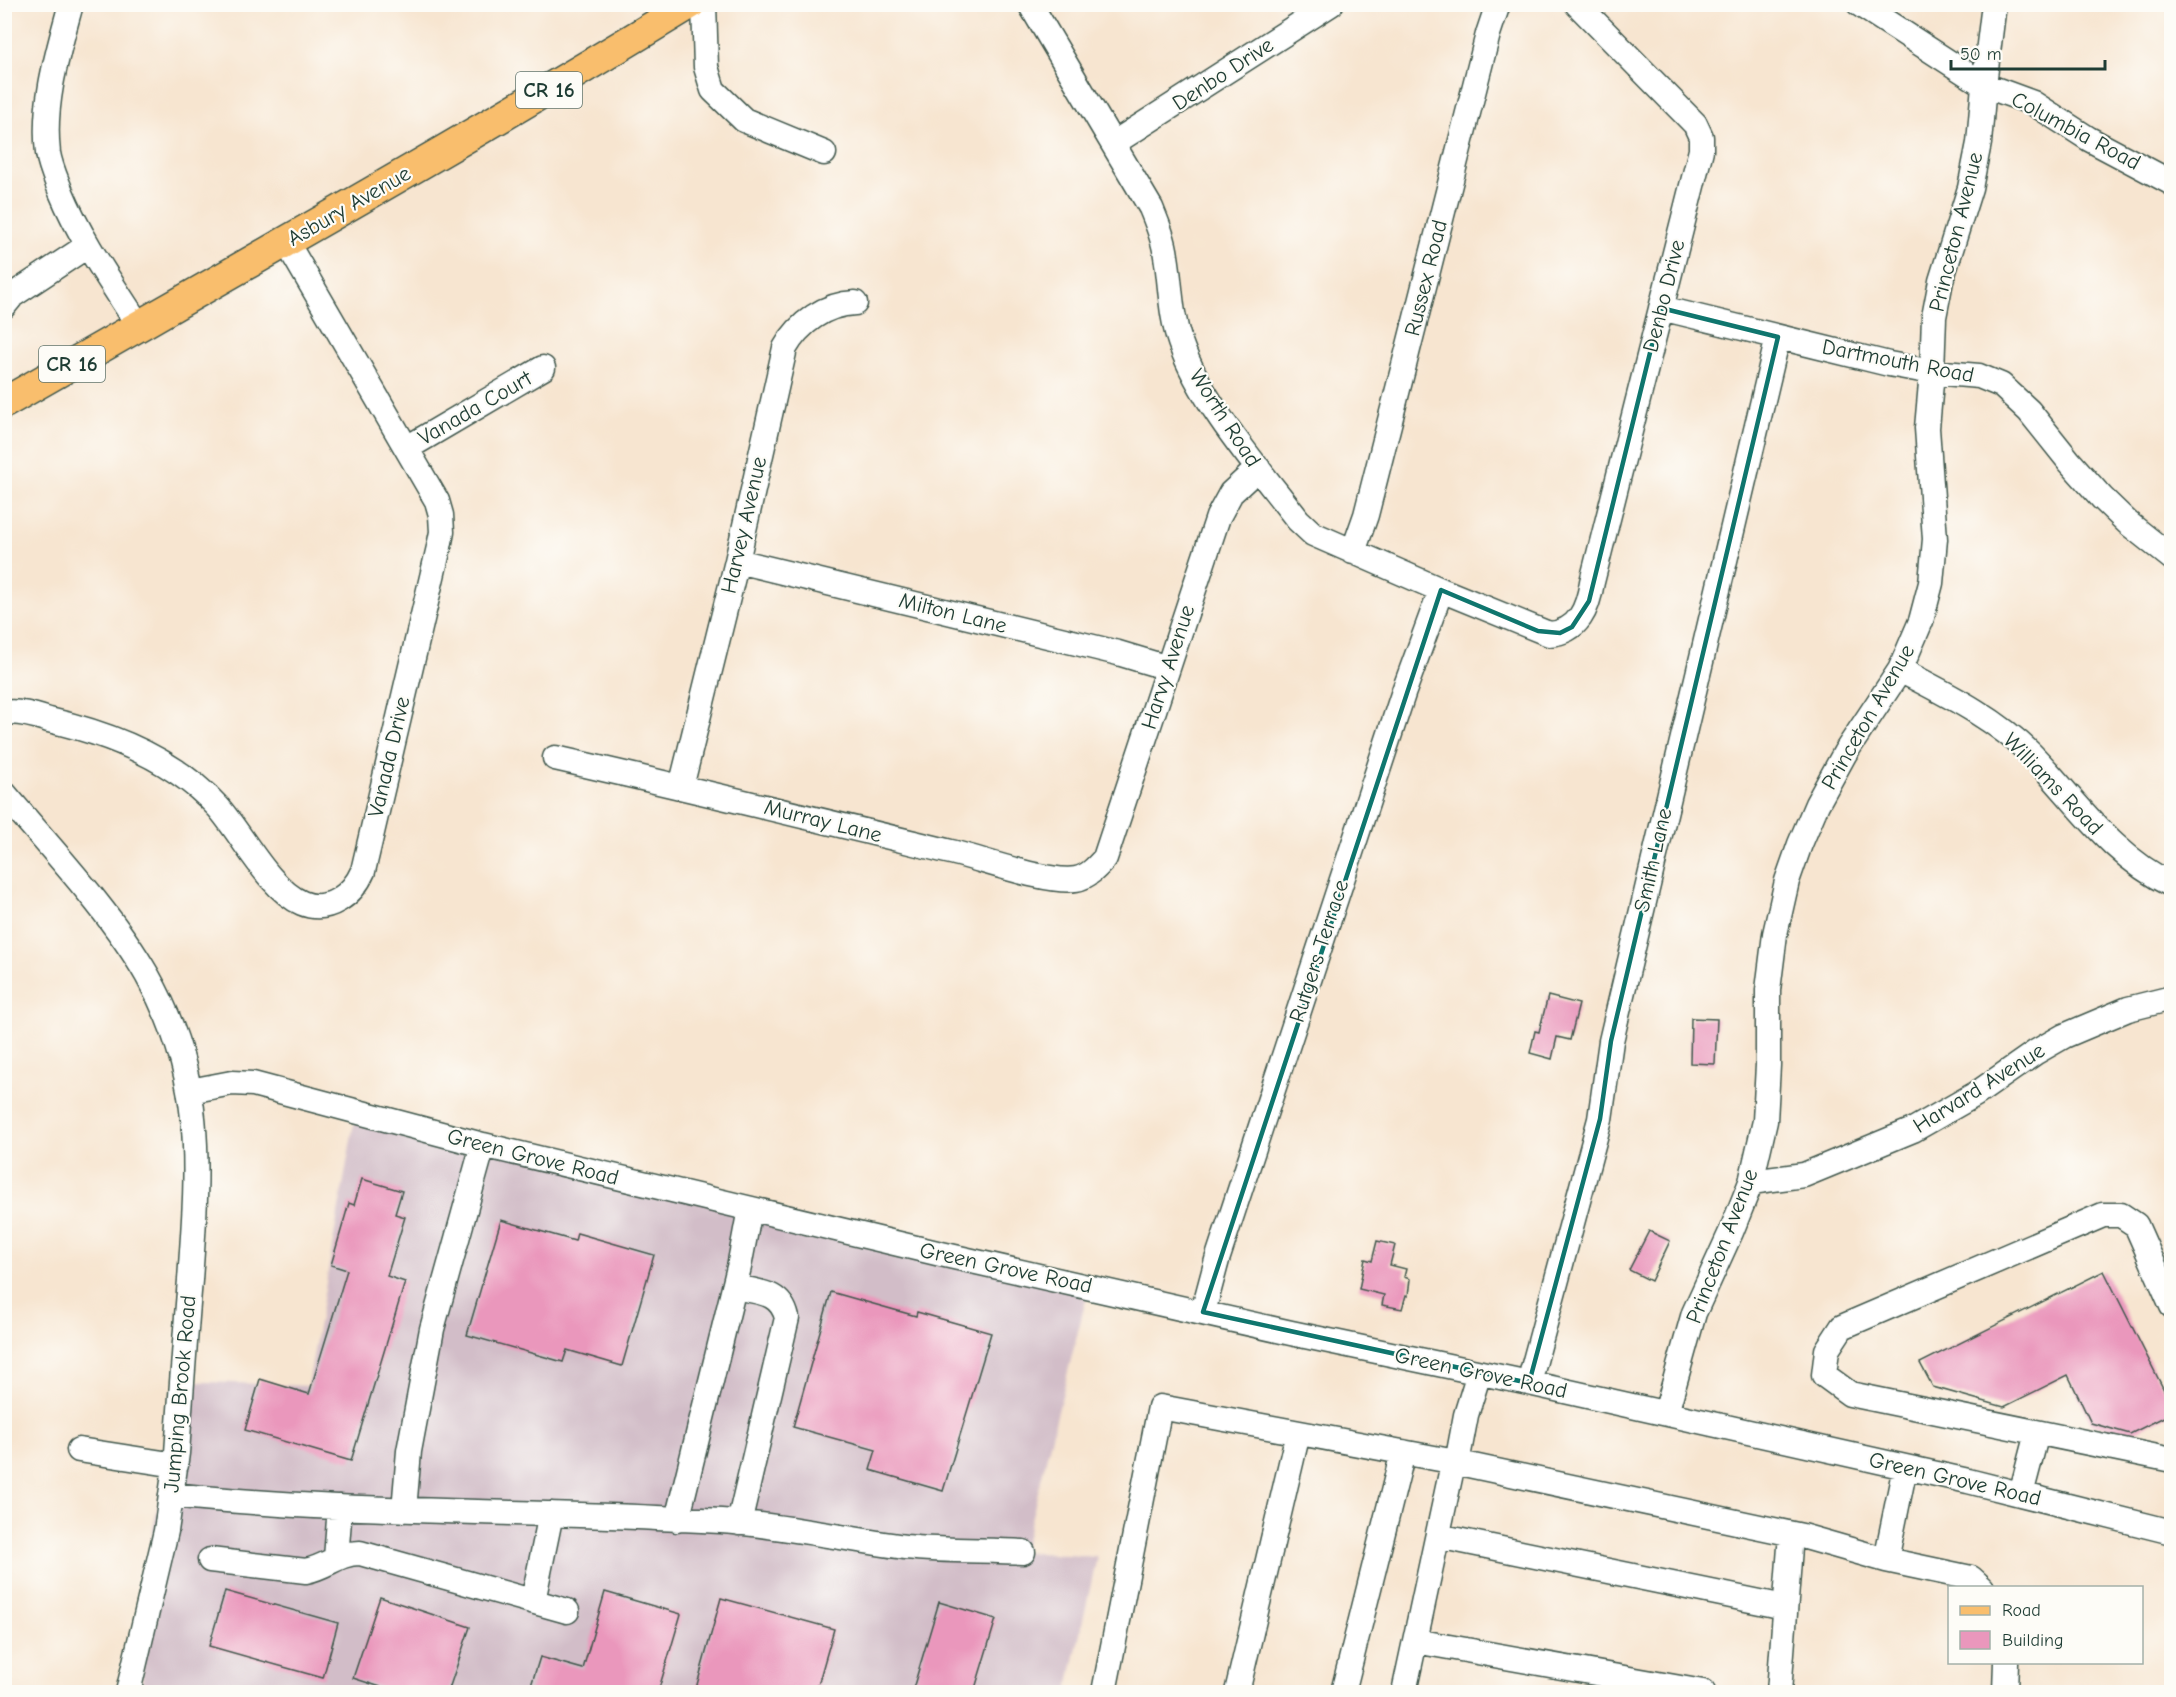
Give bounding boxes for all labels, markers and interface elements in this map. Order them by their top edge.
street label: Denbo Drive [1168,32,1278,116]
scale bar [1951,33,2106,71]
text: 50 m [1960,44,2002,65]
road number: CR 16 [516,72,582,108]
street label: Columbia Road [2007,86,2145,176]
street label: Princeton Avenue [1924,149,1988,315]
street label: Asbury Avenue [283,160,415,252]
street label: Russex Road [1399,217,1453,339]
street label: Denbo Drive [1637,237,1691,355]
street label: Dartmouth Road [1820,334,1976,388]
road number: CR 16 [39,346,105,382]
street label: Worth Road [1184,364,1266,472]
street label: Vanada Court [413,365,537,451]
street label: Harvey Avenue [716,454,772,596]
street label: Milton Lane [896,587,1010,639]
street label: Harvy Avenue [1136,601,1200,733]
street label: Princeton Avenue [1816,640,1920,794]
street label: Vanada Drive [362,694,416,820]
street label: Williams Road [1998,727,2108,841]
street label: Murray Lane [761,794,885,848]
street label: Smith Lane [1628,805,1678,915]
street label: Rutgers Terrace [1284,876,1354,1026]
street label: Harvard Avenue [1908,1037,2050,1139]
street label: Green Grove Road [445,1123,621,1191]
street label: Princeton Avenue [1681,1165,1763,1327]
street label: Green Grove Road [917,1237,1095,1299]
street label: Jumping Brook Road [158,1294,202,1494]
street label: Green Grove Road [1392,1342,1570,1404]
street label: Green Grove Road [1866,1447,2044,1511]
legend [1948,1586,2143,1664]
text: Road [2002,1600,2041,1621]
text: Building [2002,1630,2064,1651]

